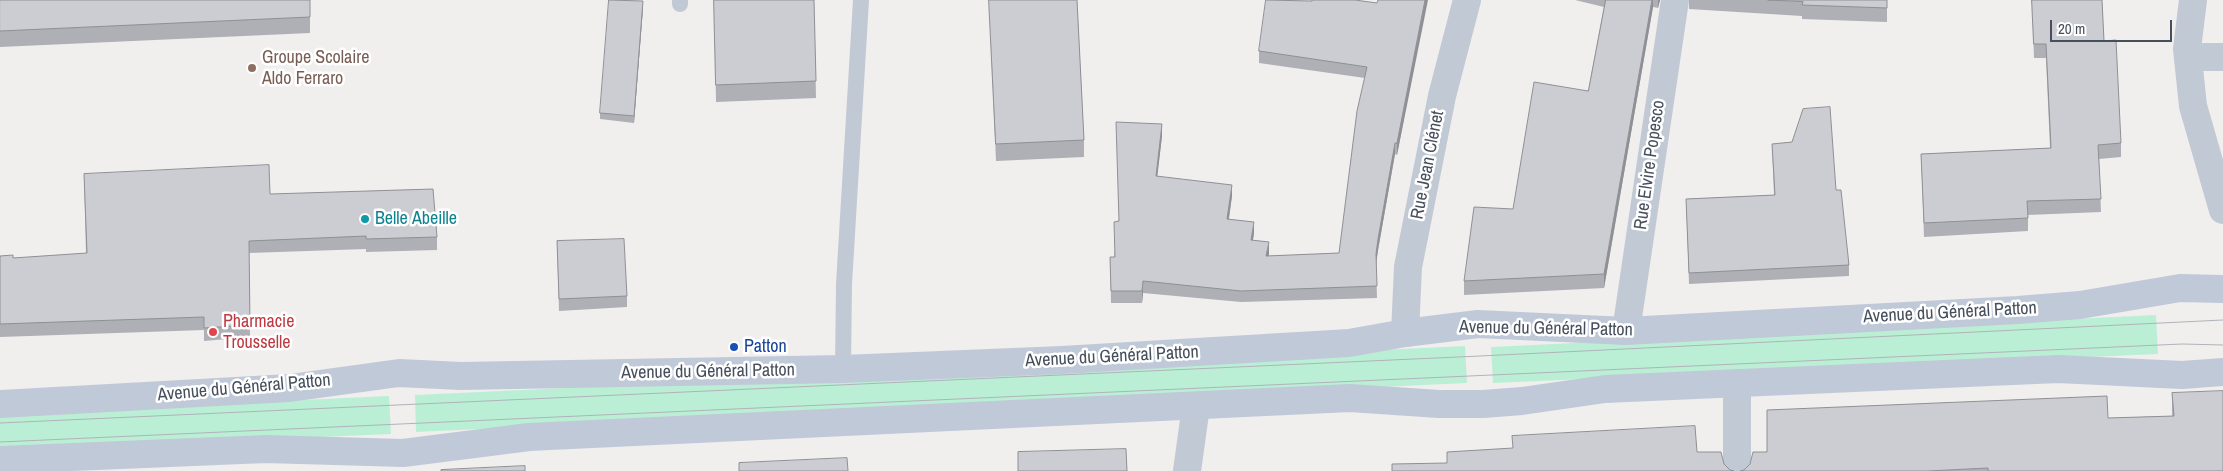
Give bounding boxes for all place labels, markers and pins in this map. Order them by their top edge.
place label: Groupe Scolaire Aldo Ferraro [262,47,369,90]
marker: Groupe Scolaire Aldo Ferraro [246,62,258,74]
place label: Belle Abeille [375,208,457,230]
marker: Belle Abeille [359,213,371,225]
place label: Pharmacie Trousselle [223,311,294,354]
marker: Pharmacie Trousselle [207,326,219,338]
place label: Patton [744,336,787,358]
marker: Patton [728,341,740,353]

